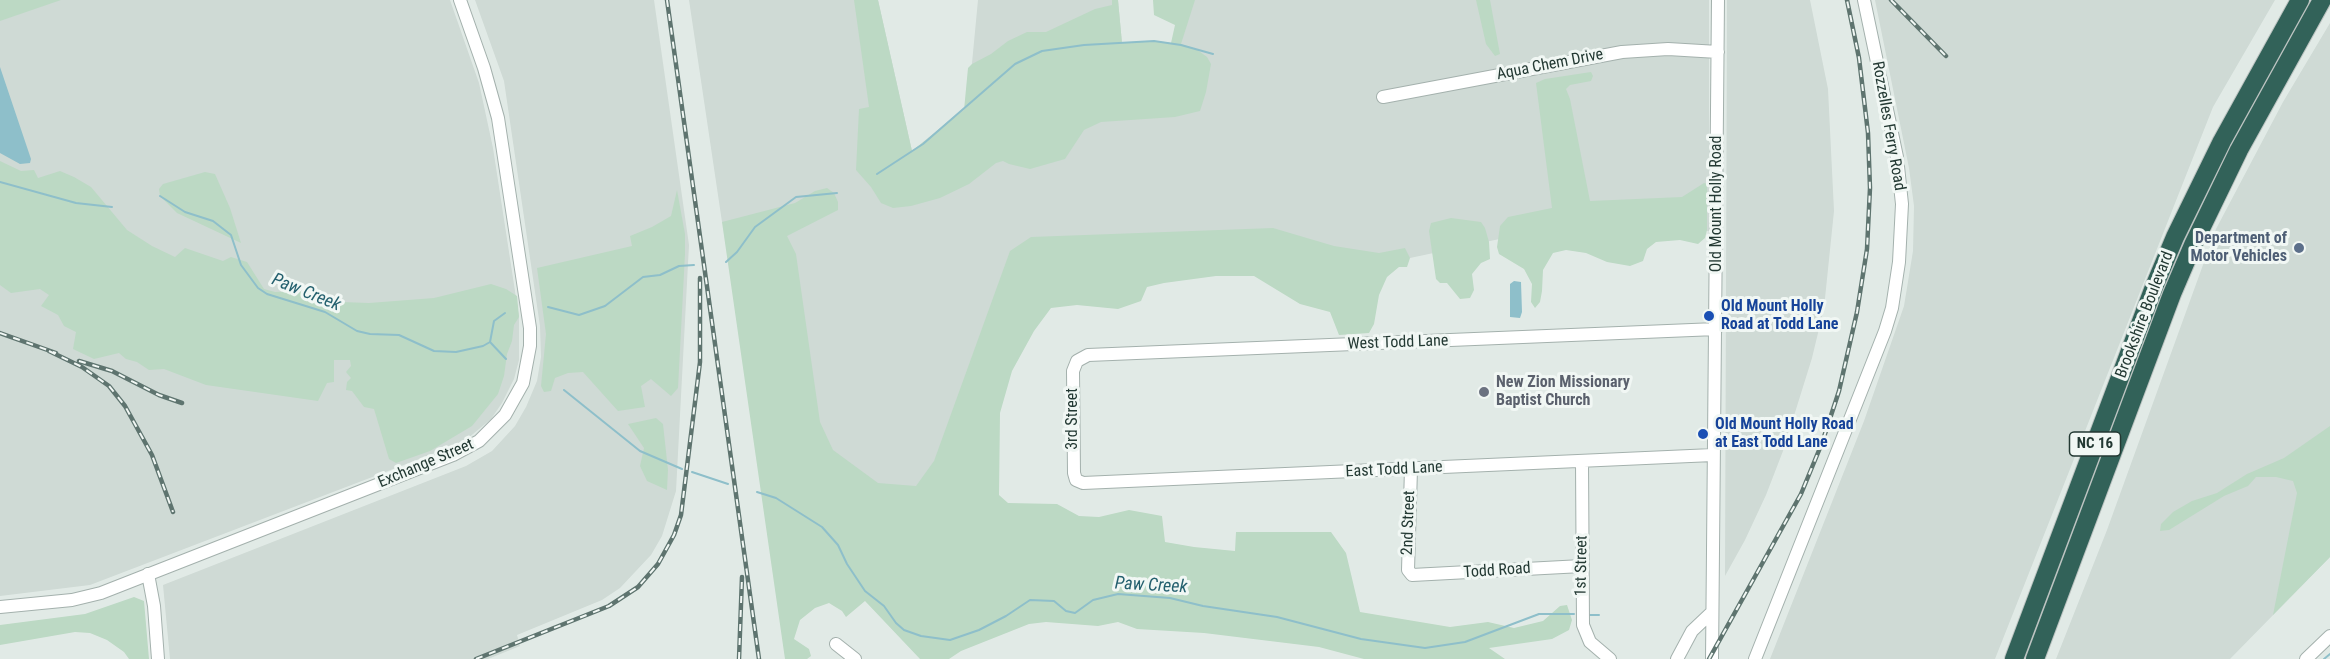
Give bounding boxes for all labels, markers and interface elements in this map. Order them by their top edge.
street label: Aqua Chem Drive [1495,45,1605,85]
street label: Rozzelles Ferry Road [1867,60,1909,192]
street label: Old Mount Holly Road [1707,136,1727,272]
place label: Department of Motor Vehicles [2191,229,2287,267]
marker: Department of Motor Vehicles [2292,241,2306,255]
street label: Brookshire Boulevard [2112,249,2178,381]
water label: Paw Creek [268,269,344,317]
place label: Old Mount Holly Road at Todd Lane [1721,297,1838,335]
marker: Old Mount Holly Road at Todd Lane [1702,309,1716,323]
street label: West Todd Lane [1347,332,1449,354]
place label: New Zion Missionary Baptist Church [1496,373,1630,411]
marker: New Zion Missionary Baptist Church [1477,385,1491,399]
street label: 3rd Street [1063,388,1083,450]
place label: Old Mount Holly Road at East Todd Lane [1715,415,1854,453]
marker: Old Mount Holly Road at East Todd Lane [1696,427,1710,441]
road number: NC 16 [2070,432,2120,456]
street label: Exchange Street [375,435,477,493]
street label: East Todd Lane [1345,458,1443,482]
street label: 2nd Street [1398,490,1420,556]
street label: 1st Street [1572,535,1592,597]
street label: Todd Road [1463,559,1531,583]
water label: Paw Creek [1114,573,1188,599]

